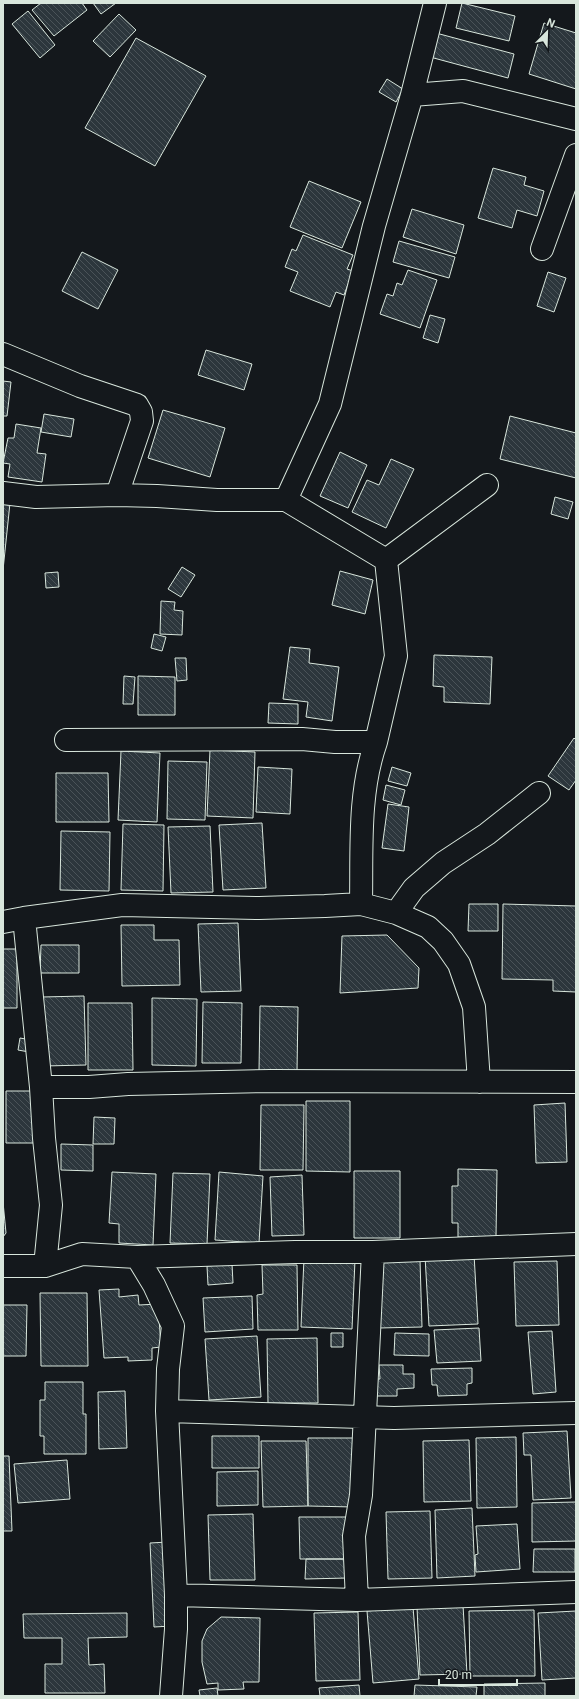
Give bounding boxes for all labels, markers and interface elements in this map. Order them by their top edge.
north arrow [527,12,567,52]
text: N [545,16,557,31]
scale bar [439,1661,517,1687]
text: 20 m [445,1668,472,1682]

